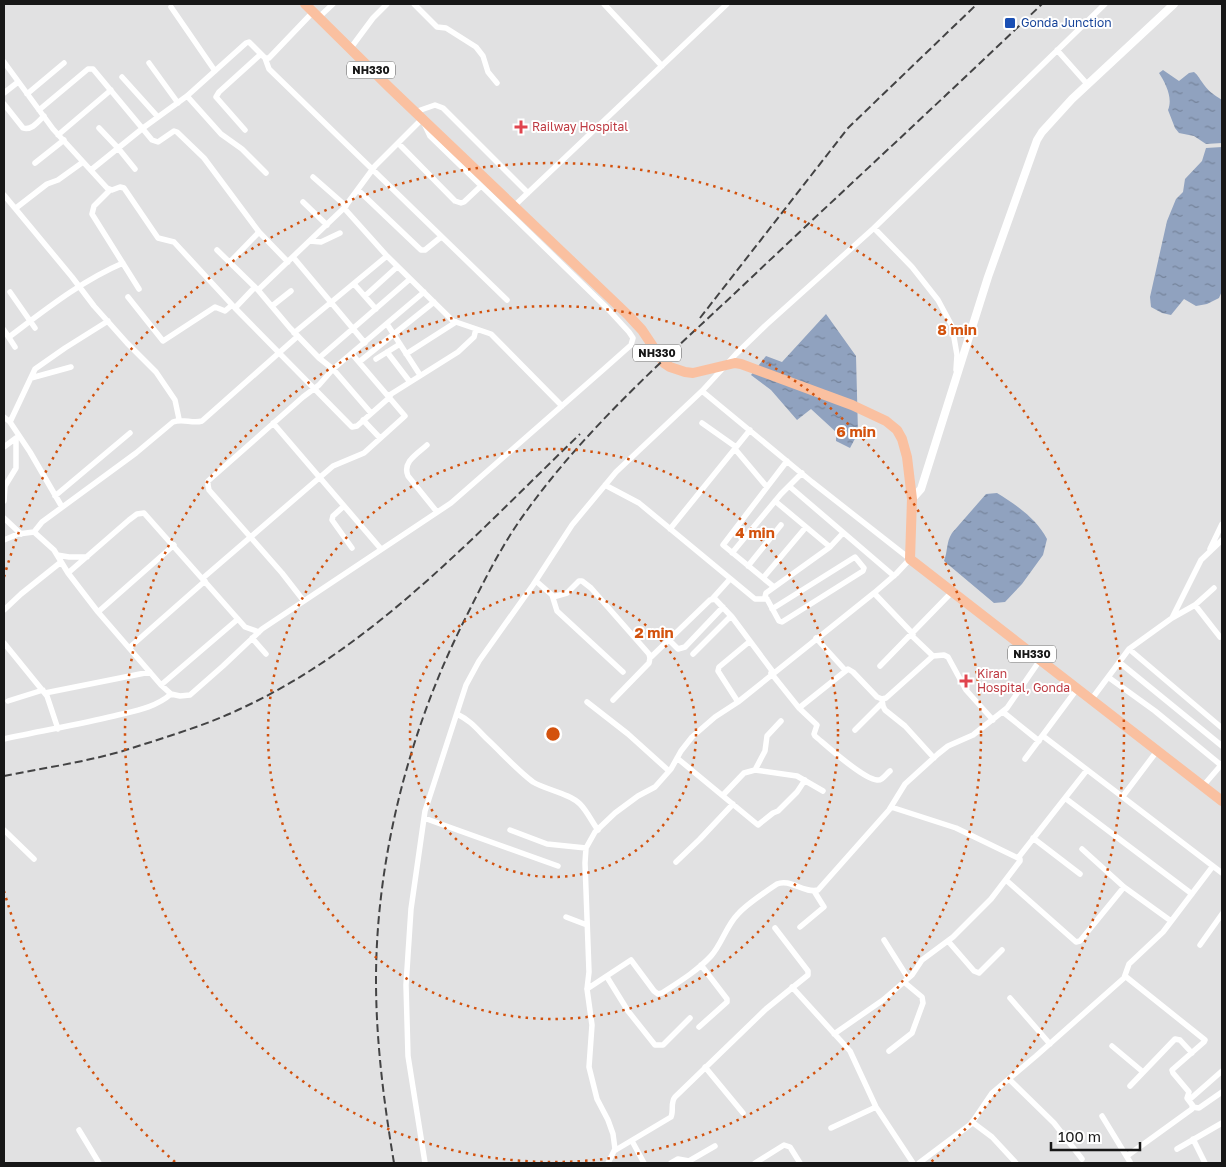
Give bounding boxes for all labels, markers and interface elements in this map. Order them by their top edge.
place label: Gonda Junction [1021,15,1112,30]
marker: Gonda Junction [1003,16,1017,30]
road number: NH330 [347,62,395,78]
place label: Railway Hospital [532,119,628,134]
marker: Railway Hospital [514,120,528,134]
text: 8 min [937,320,977,338]
road number: NH330 [633,344,681,362]
text: 6 min [836,422,876,440]
text: 4 min [735,523,775,541]
text: 2 min [634,623,674,641]
road number: NH330 [1008,646,1056,662]
place label: Kiran Hospital, Gonda [977,666,1070,695]
marker: Kiran Hospital, Gonda [959,674,973,688]
centre of rings [544,725,562,743]
scale bar [1051,1120,1140,1152]
text: 100 m [1058,1127,1101,1145]

